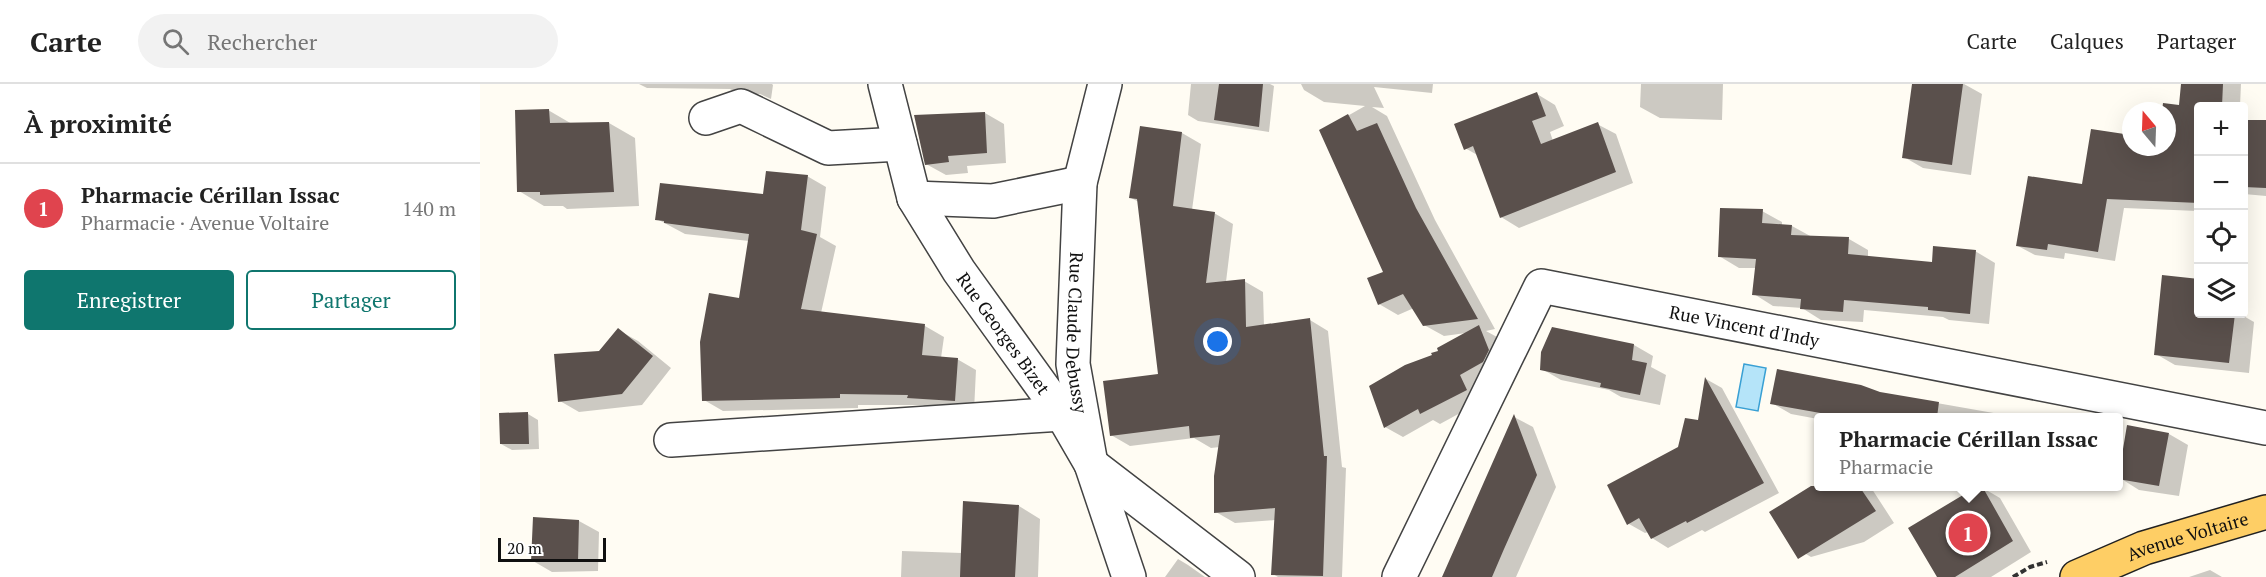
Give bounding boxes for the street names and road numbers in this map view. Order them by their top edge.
street label: Rue Claude Debussy [1060,251,1094,416]
street label: Rue Georges Bizet [952,267,1056,399]
street label: Rue Vincent d'Indy [1667,299,1822,352]
street label: Avenue Voltaire [2123,506,2251,566]

